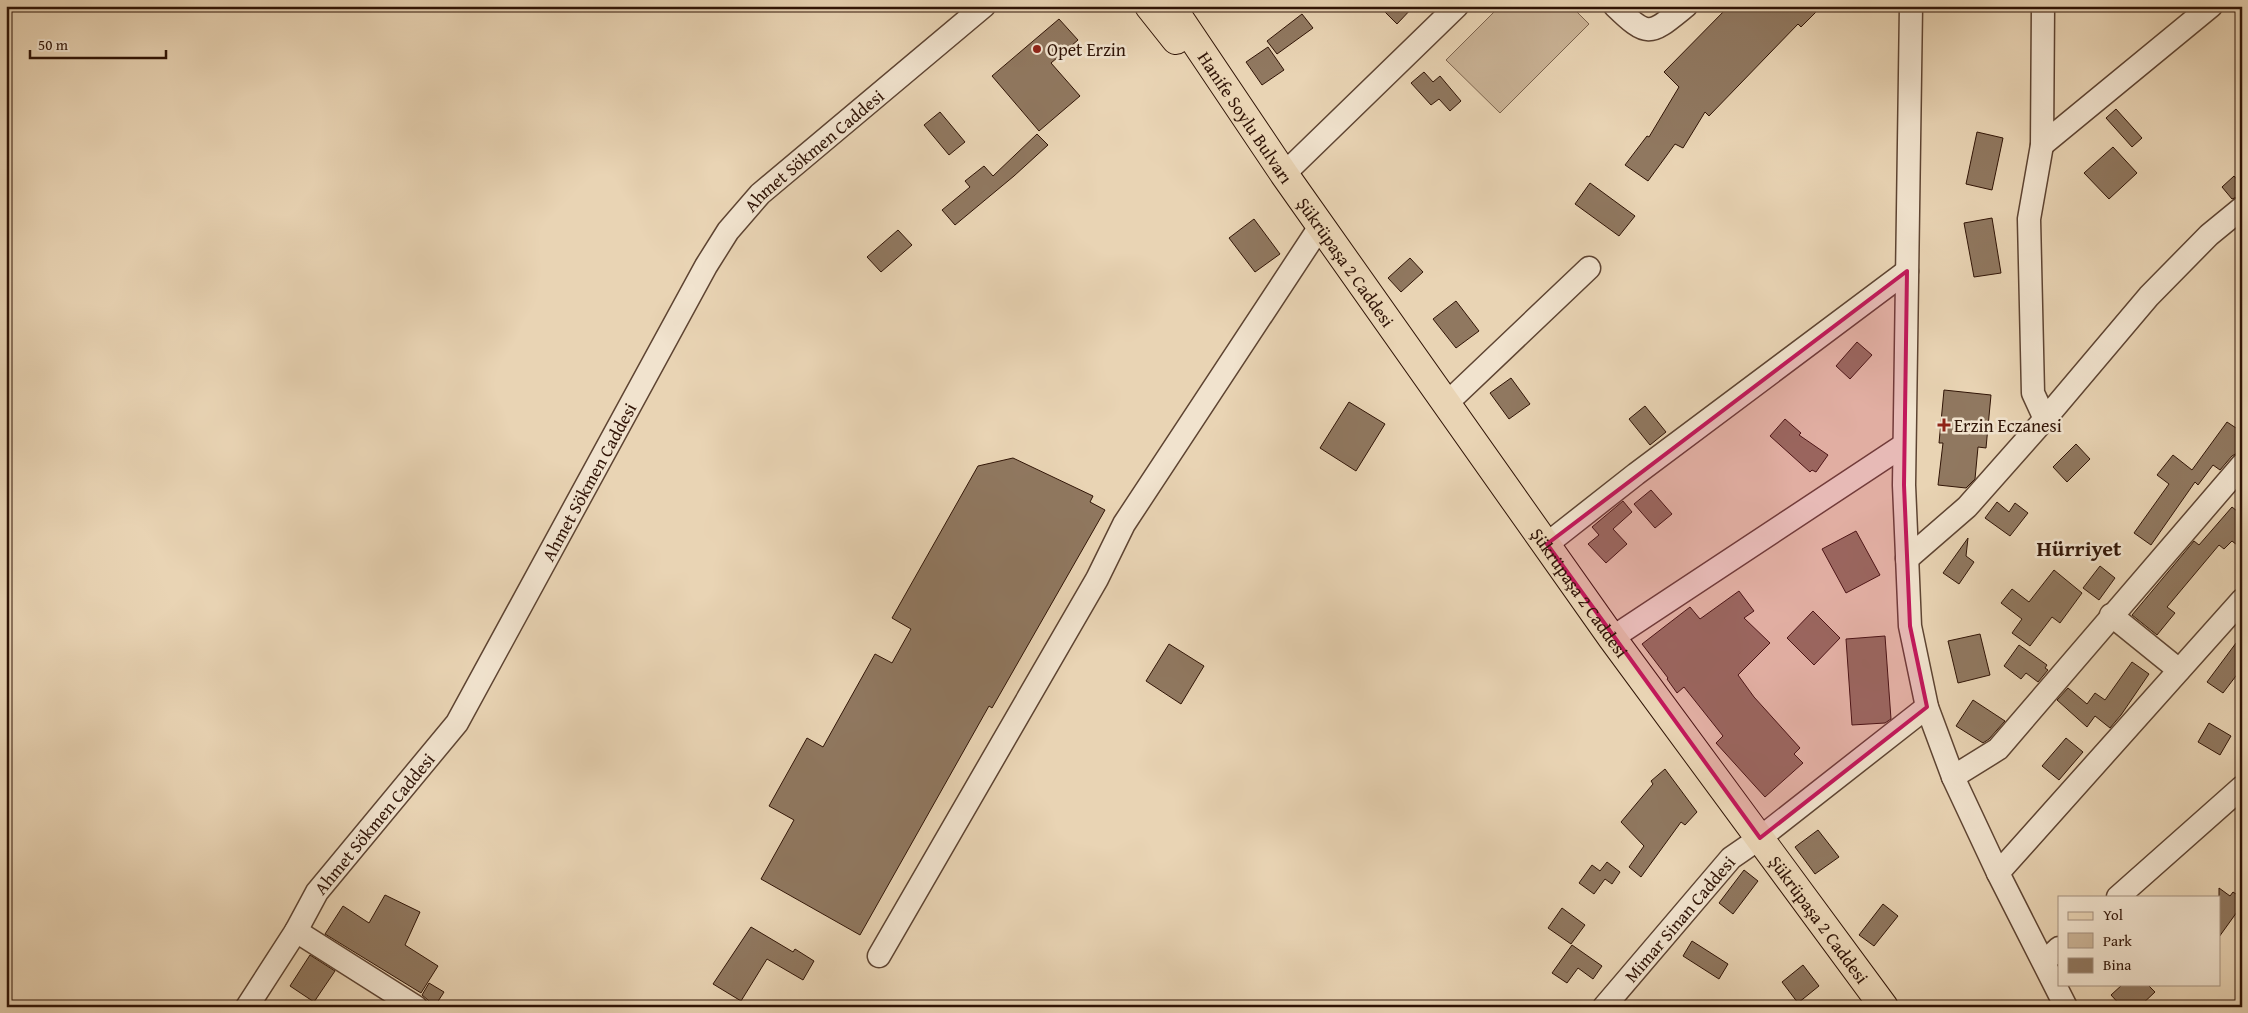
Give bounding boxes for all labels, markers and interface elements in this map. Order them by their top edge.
scale bar [30,28,166,60]
text: 50 m [38,34,69,55]
place label: Opet Erzin [1047,36,1126,63]
marker: Opet Erzin [1031,43,1043,55]
street label: Hanife Soylu Bulvarı [1192,46,1300,189]
street label: Ahmet Sökmen Caddesi [737,82,889,218]
street label: Şükrüpaşa 2 Caddesi [1291,191,1401,332]
street label: Ahmet Sökmen Caddesi [534,397,643,566]
place label: Erzin Eczanesi [1954,412,2062,439]
marker: Erzin Eczanesi [1938,419,1950,431]
street label: Şükrüpaşa 2 Caddesi [1525,522,1635,663]
district label: Hürriyet [2037,532,2122,564]
street label: Ahmet Sökmen Caddesi [307,746,441,900]
street label: Mimar Sinan Caddesi [1617,849,1741,988]
street label: Şükrüpaşa 2 Caddesi [1763,849,1876,989]
legend [2058,896,2220,986]
text: Yol [2103,904,2123,925]
text: Park [2103,930,2132,951]
text: Bina [2103,954,2131,975]

